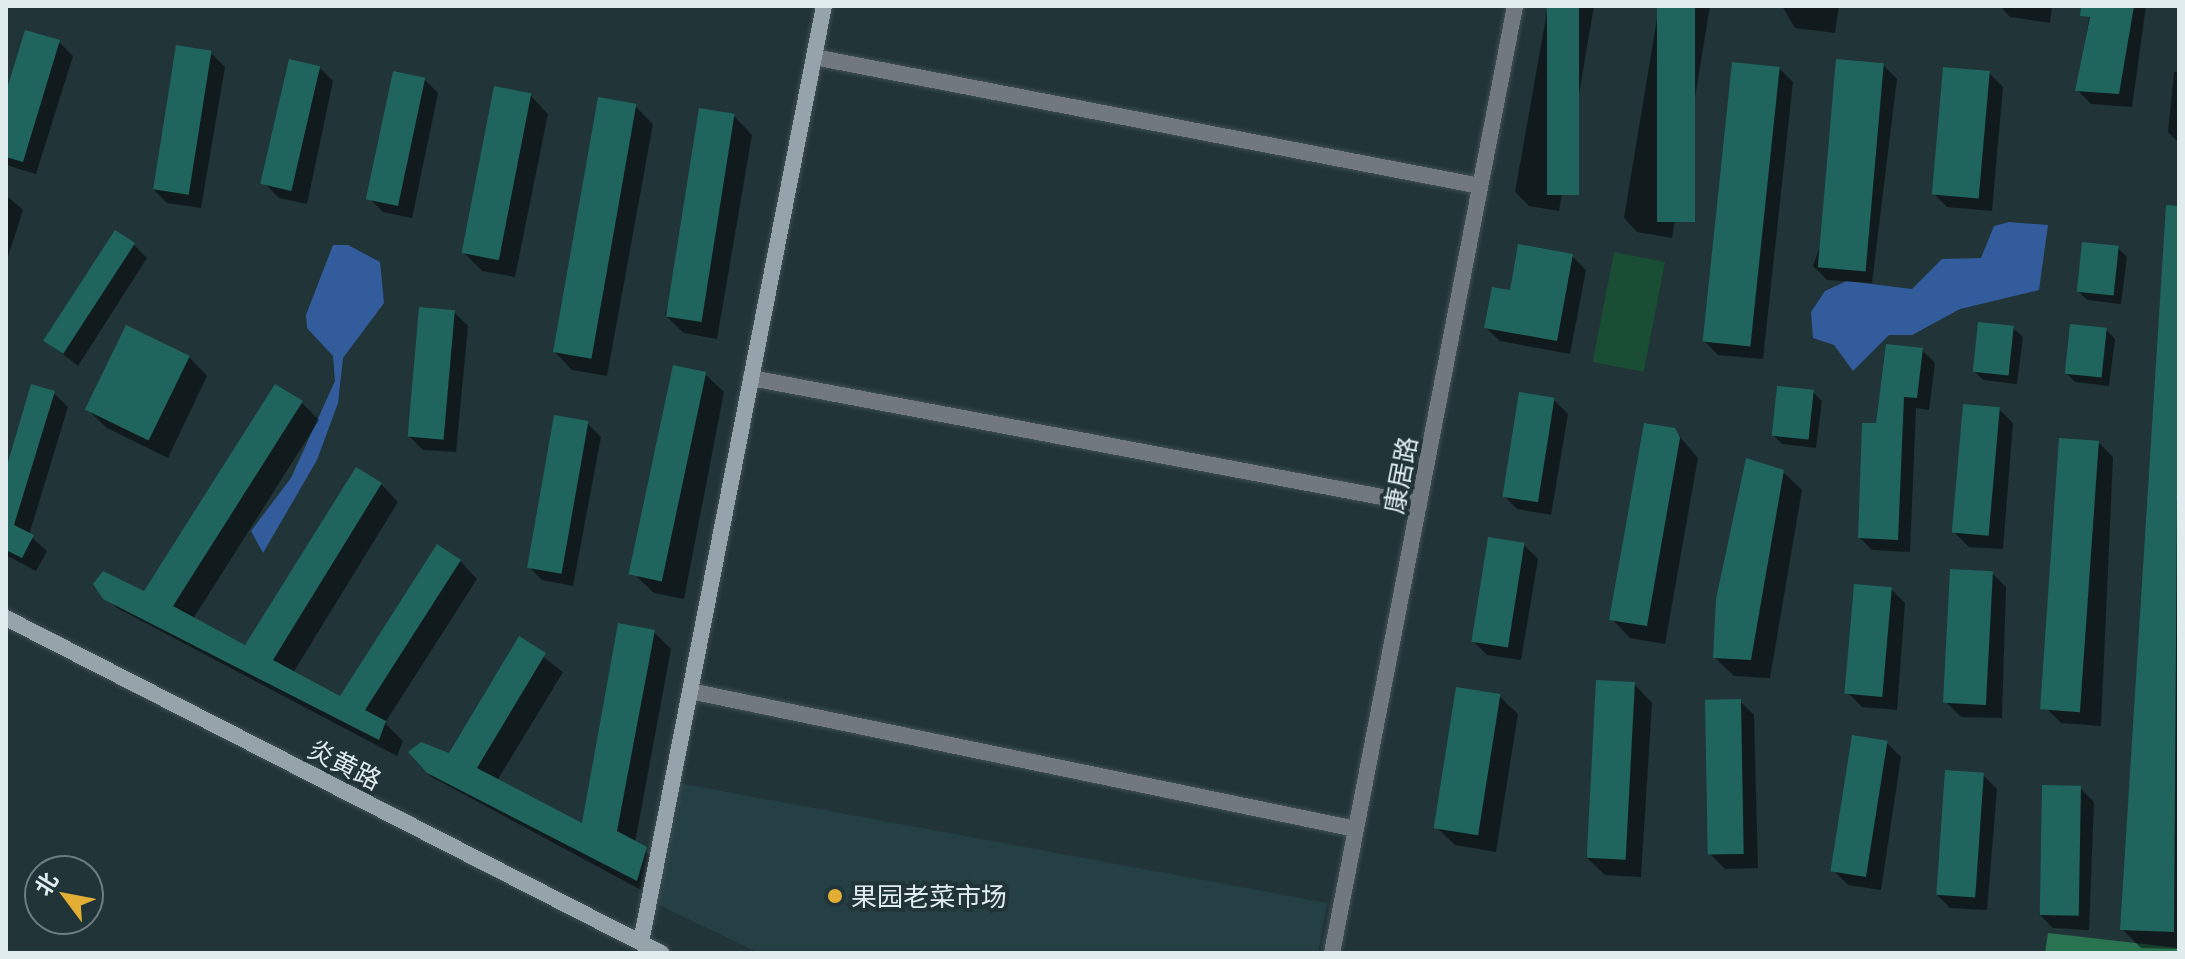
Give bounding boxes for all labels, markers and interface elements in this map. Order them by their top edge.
street label: 康居路 [1377,434,1423,516]
street label: 炎黄路 [303,732,387,796]
north arrow [24,855,104,935]
text: 北 [28,867,62,900]
place label: 果园老菜市场 [851,880,1007,912]
marker: 果园老菜市场 [826,887,844,905]

